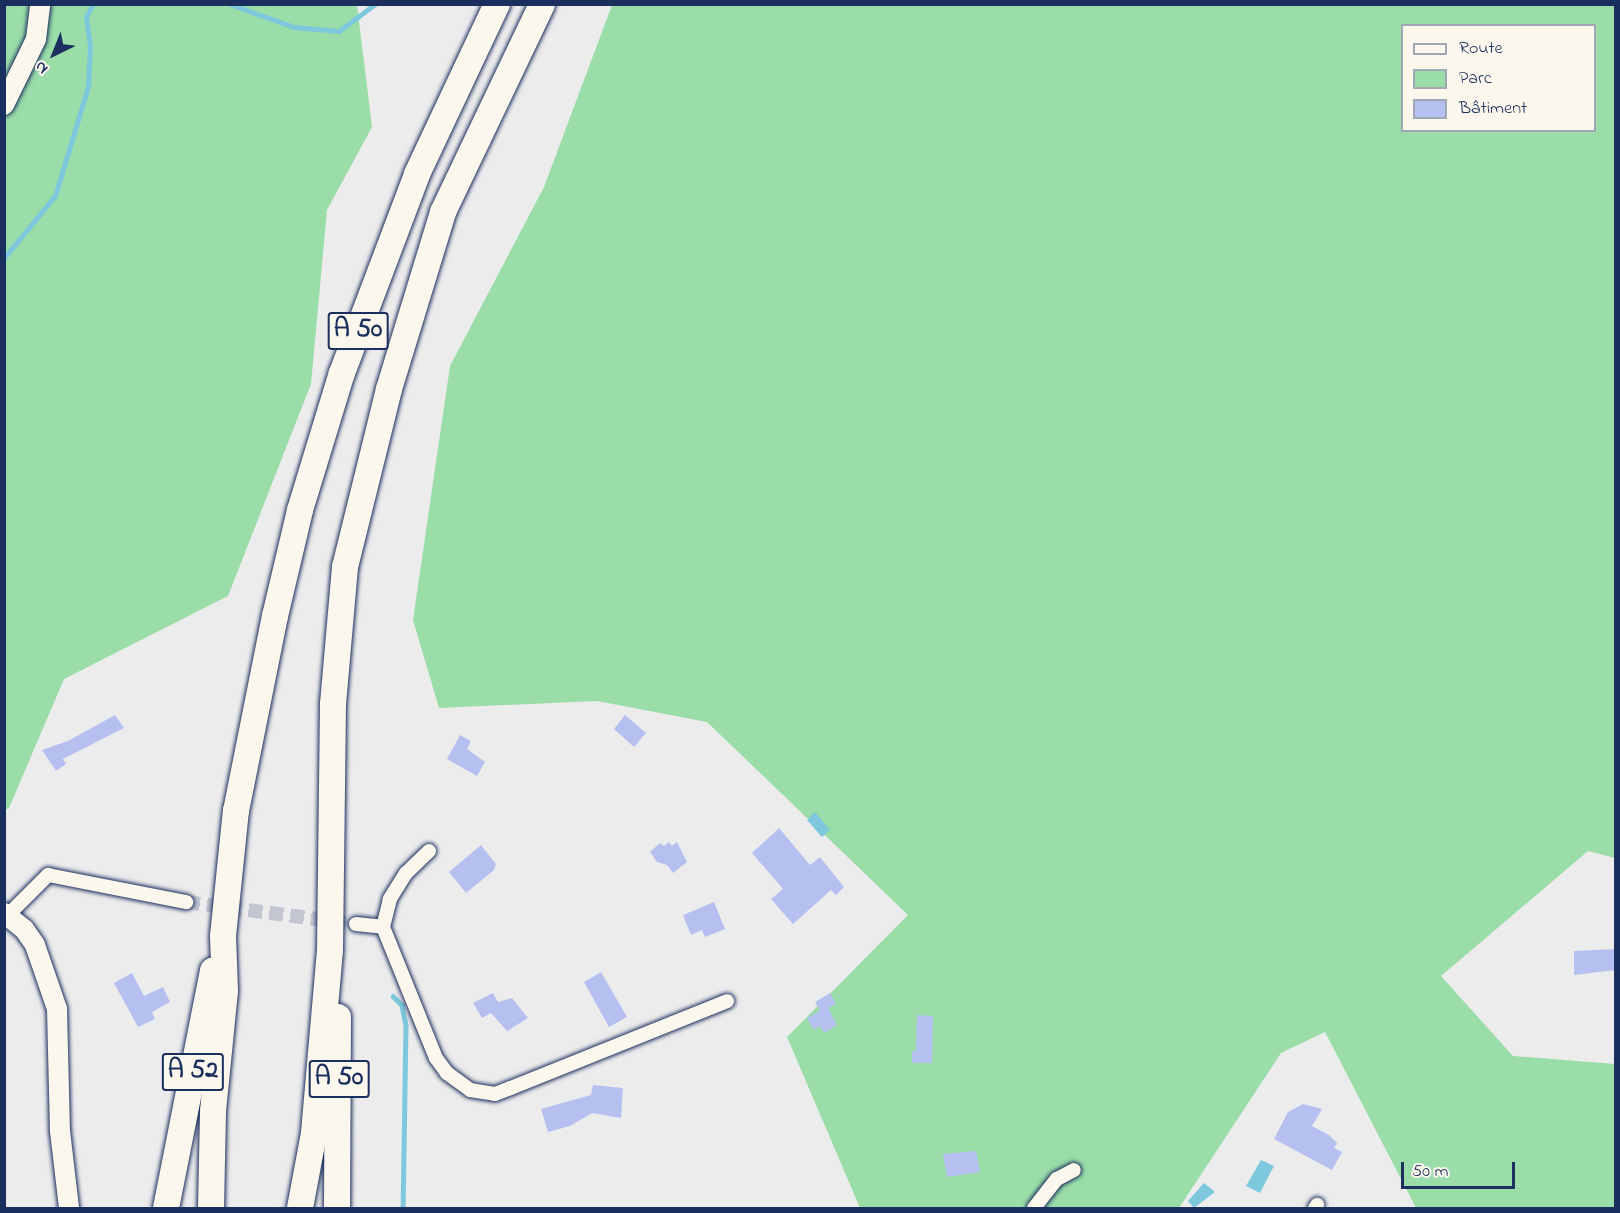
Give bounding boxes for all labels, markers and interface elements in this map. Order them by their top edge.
north arrow [24,24,84,84]
legend [1401,24,1596,132]
text: Route [1459,36,1503,62]
text: N [30,55,54,80]
text: Parc [1459,66,1492,92]
text: Bâtiment [1459,96,1527,122]
road number: A 50 [326,308,389,354]
road number: A 52 [162,1049,224,1095]
road number: A 50 [308,1056,370,1102]
scale bar [1404,1150,1518,1188]
text: 50 m [1412,1159,1449,1185]

